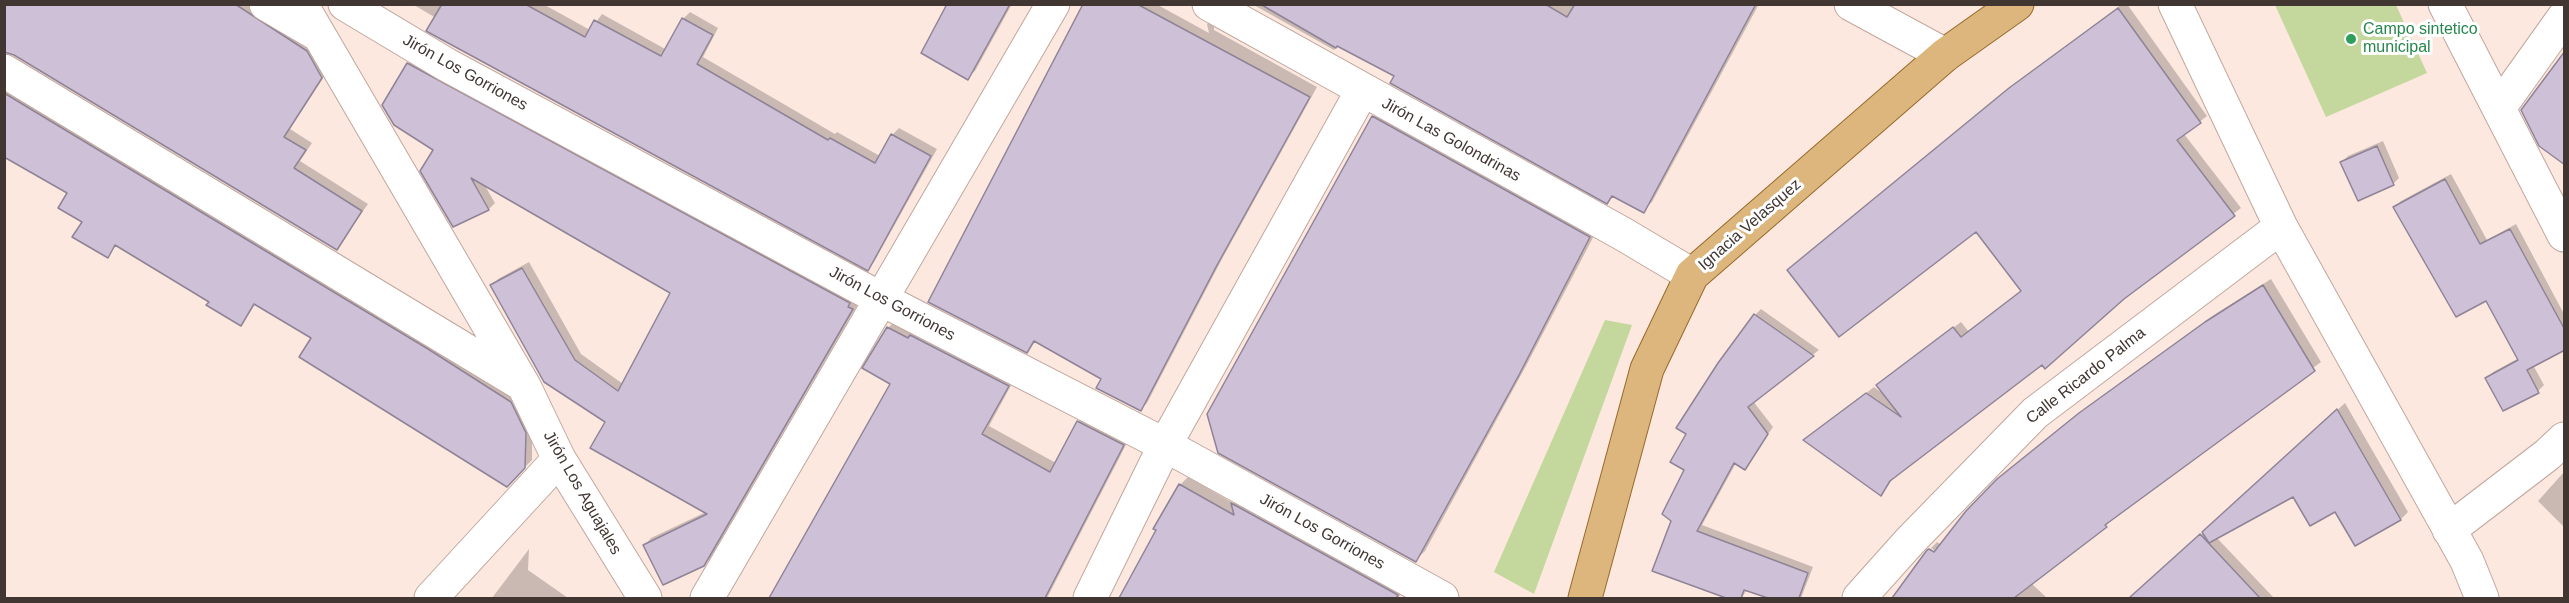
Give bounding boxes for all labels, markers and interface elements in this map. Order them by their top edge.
place label: Campo sintetico municipal [2363,20,2478,58]
street label: Jirón Los Gorriones [399,31,531,115]
marker: Campo sintetico municipal [2344,32,2358,46]
street label: Jirón Las Golondrinas [1378,94,1524,186]
street label: Ignacia Velasquez [1695,175,1805,275]
street label: Jirón Los Gorriones [826,263,958,345]
street label: Calle Ricardo Palma [2023,324,2149,428]
street label: Jirón Los Aguajales [539,428,625,558]
street label: Jirón Los Gorriones [1256,490,1388,574]

